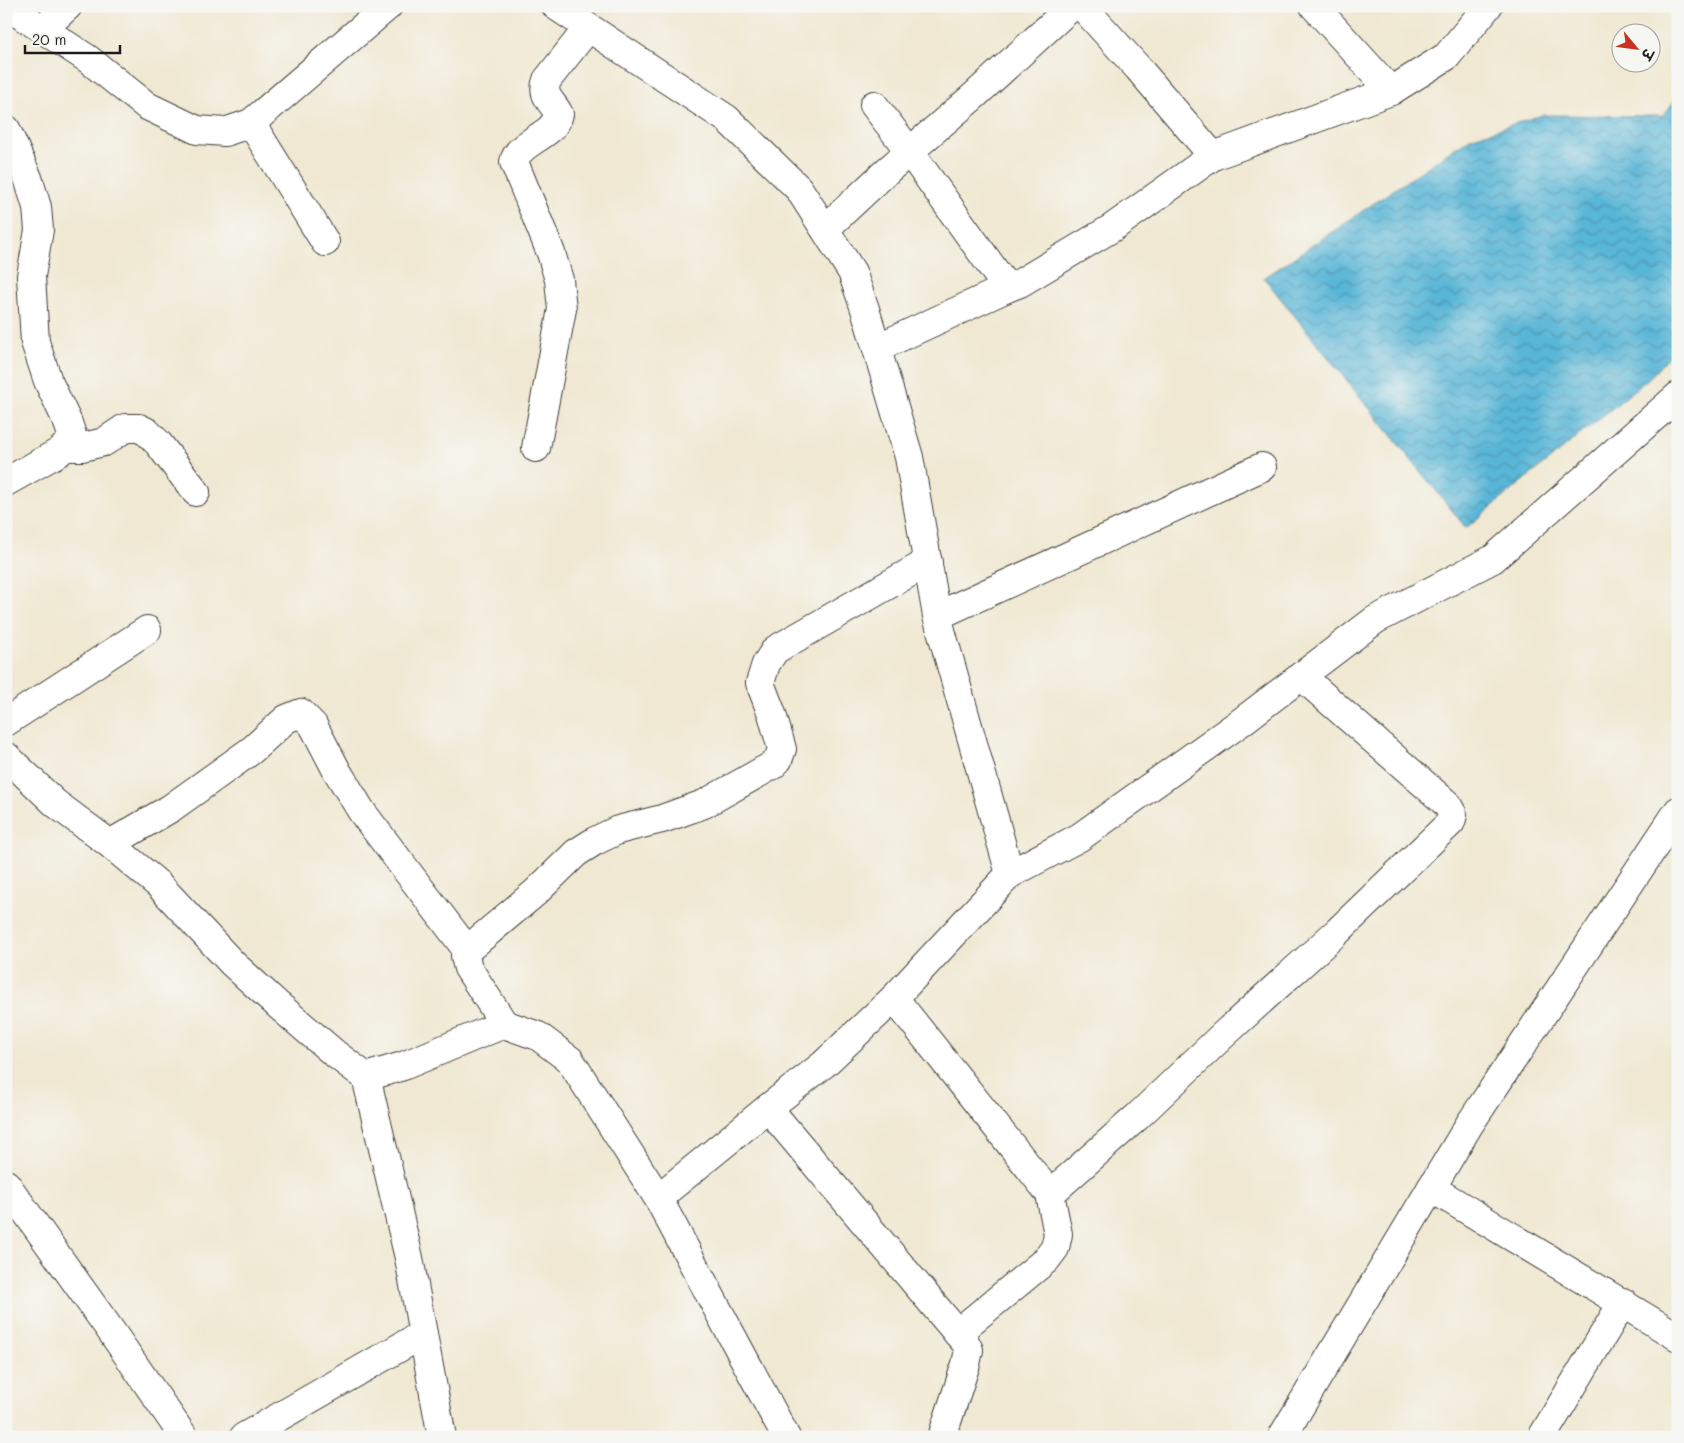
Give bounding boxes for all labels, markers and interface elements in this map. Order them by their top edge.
scale bar [25,22,120,54]
north arrow [1612,22,1662,72]
text: 20 m [32,29,66,49]
text: उ [1636,44,1659,65]

